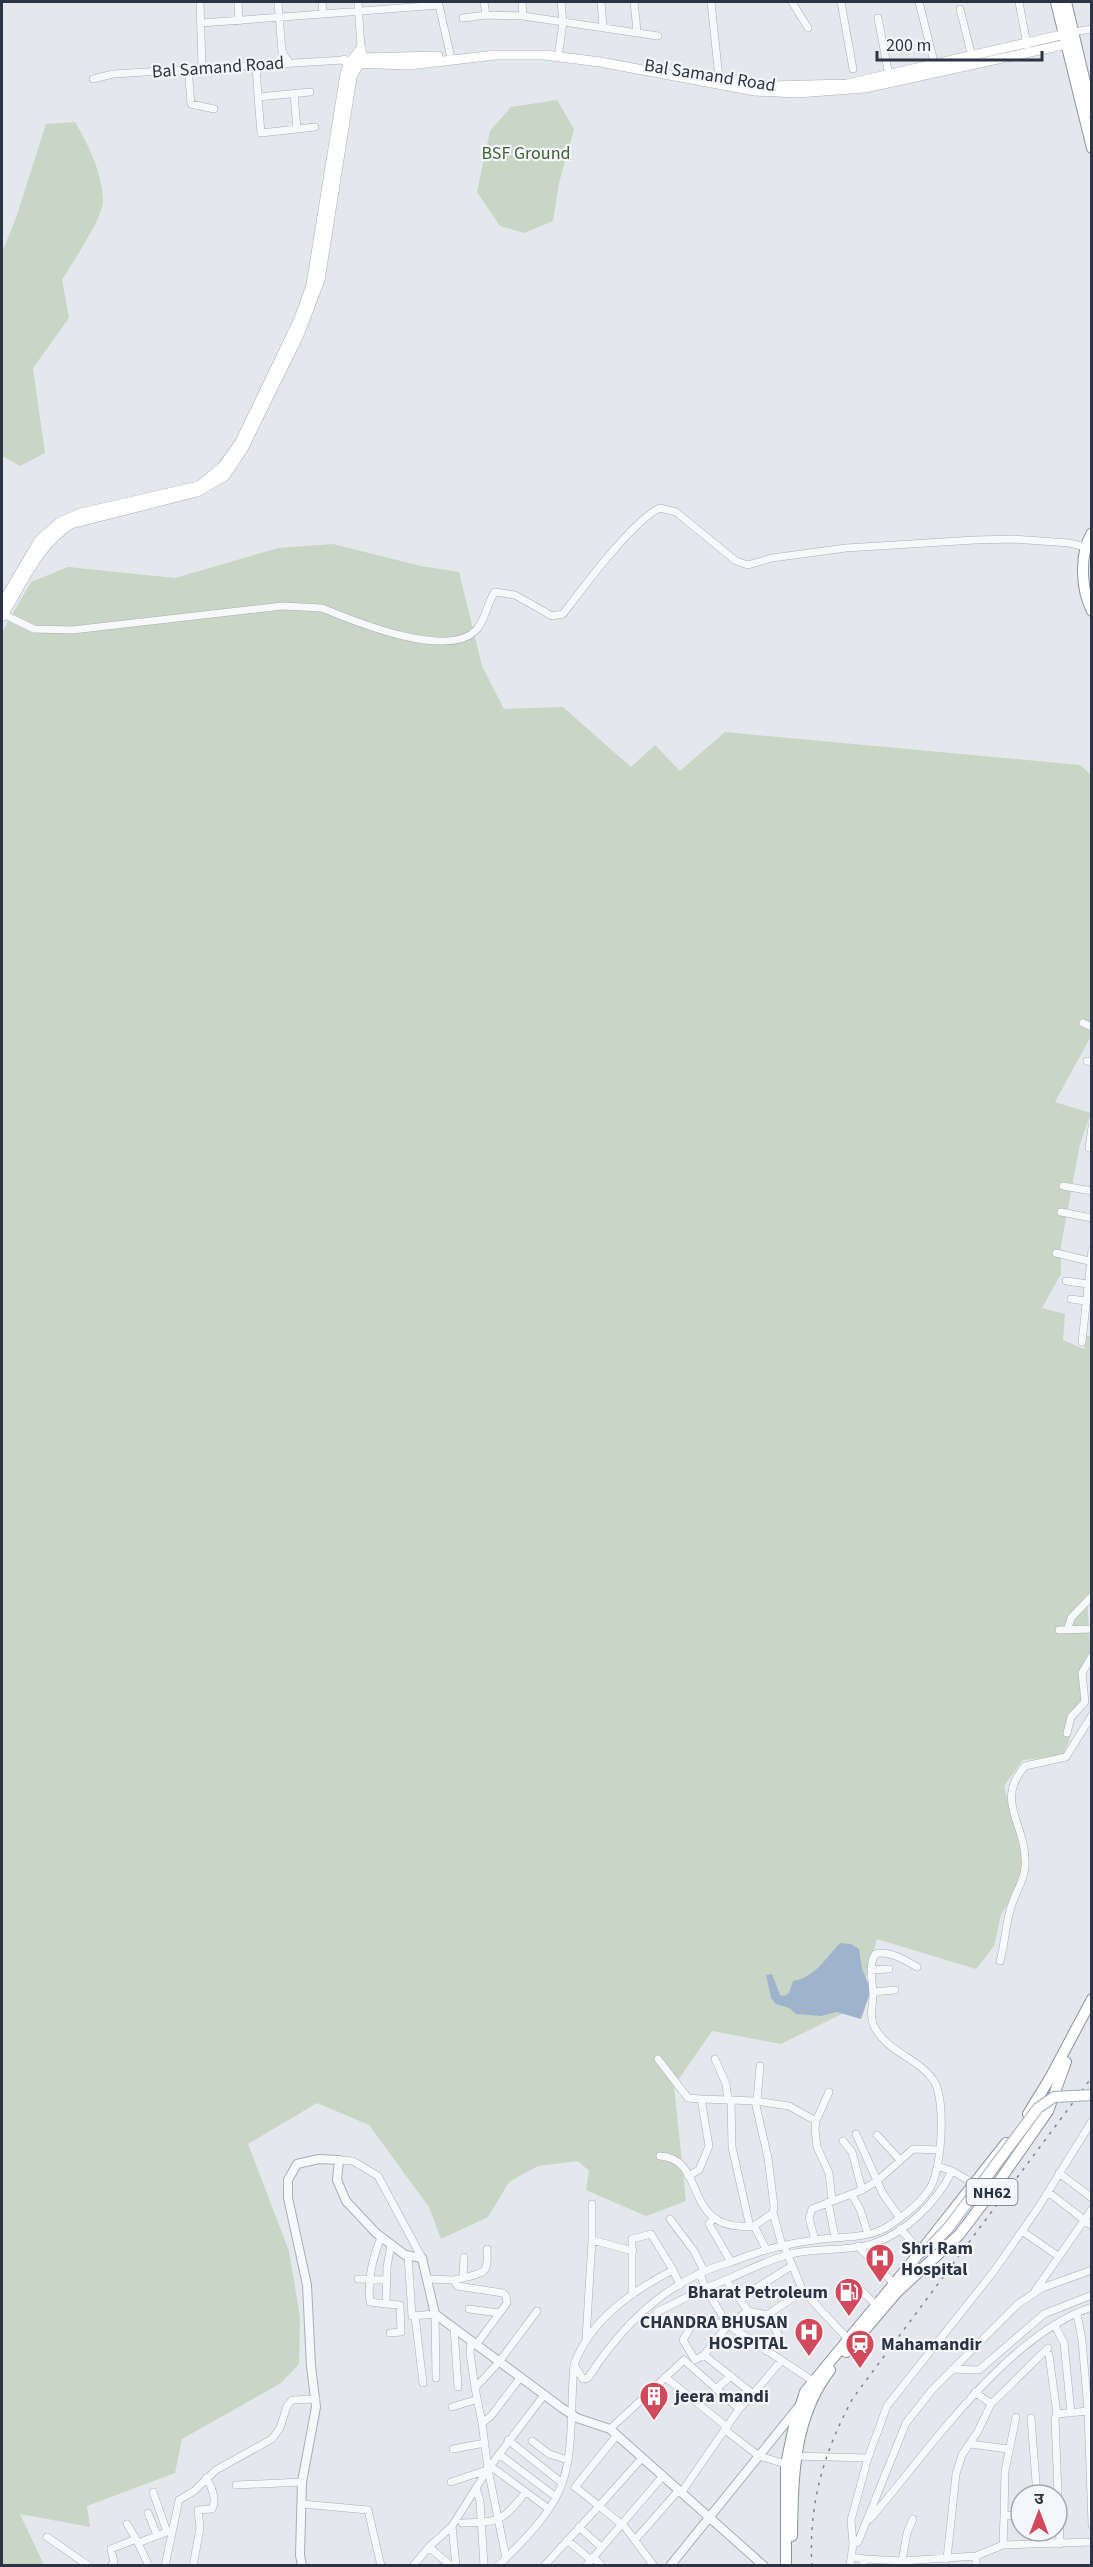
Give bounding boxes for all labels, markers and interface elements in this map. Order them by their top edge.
scale bar [877,24,1042,62]
text: 200 m [886,33,931,58]
street label: Bal Samand Road [151,50,285,85]
street label: Bal Samand Road [642,53,777,98]
park label: BSF Ground [482,141,571,166]
road number: NH62 [966,2179,1018,2205]
place label: Shri Ram Hospital [901,2236,973,2282]
hospital icon: Shri Ram Hospital [864,2242,896,2284]
fuel station icon: Bharat Petroleum [833,2276,865,2318]
place label: Bharat Petroleum [688,2280,828,2305]
place label: CHANDRA BHUSAN HOSPITAL [640,2310,788,2356]
hospital icon: CHANDRA BHUSAN HOSPITAL [793,2316,825,2358]
station icon: Mahamandir [844,2328,876,2370]
place label: Mahamandir [881,2332,982,2357]
building icon: jeera mandi [638,2380,670,2422]
place label: jeera mandi [674,2384,769,2409]
north arrow [1009,2483,1069,2543]
text: उ [1034,2488,1044,2510]

